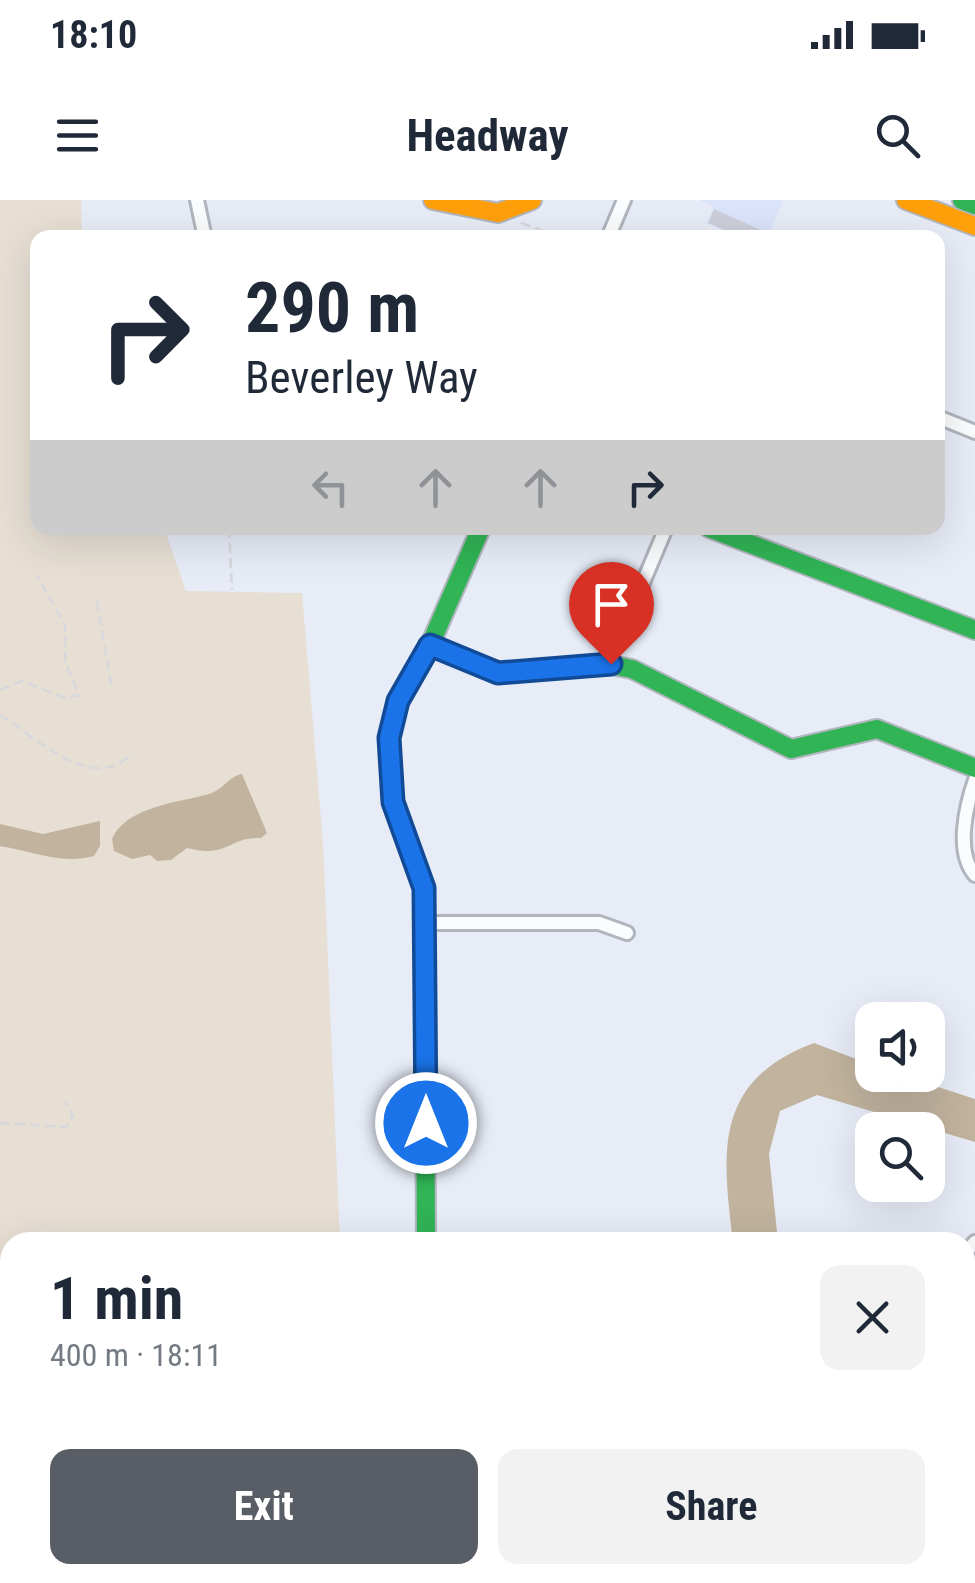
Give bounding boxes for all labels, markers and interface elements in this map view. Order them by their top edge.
text: 18:10 [50,13,137,57]
icon: menu [50,108,105,163]
icon: search [870,108,925,163]
text: Headway [406,109,569,162]
text: 290 m [245,267,419,349]
icon: right [80,270,210,400]
text: Beverley Way [245,351,478,404]
icon: left [303,460,358,515]
icon: ahead [408,460,463,515]
icon: ahead [513,460,568,515]
icon: right [618,460,673,515]
pin [569,562,654,665]
icon: arrive [584,577,639,632]
map controls [855,1002,945,1202]
button: sound [855,1002,945,1092]
position arrow [374,1071,478,1175]
button: search [855,1112,945,1202]
text: 1 min [50,1263,183,1334]
button: close [820,1265,925,1370]
text: 400 m · 18:11 [50,1336,222,1374]
button: Exit [50,1449,478,1564]
button: Share [498,1449,925,1564]

